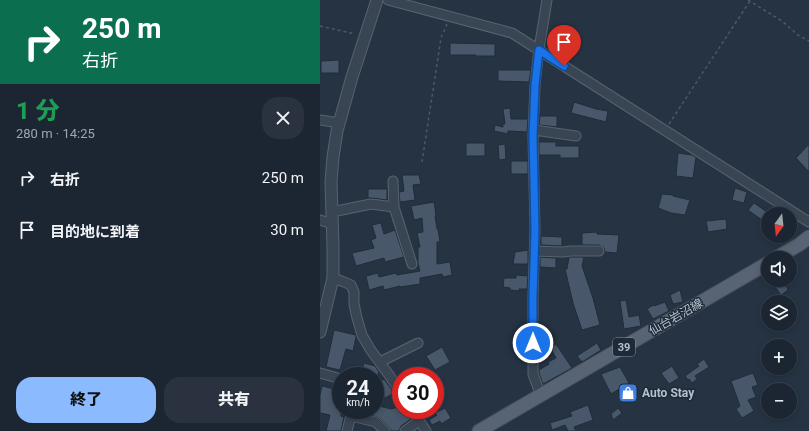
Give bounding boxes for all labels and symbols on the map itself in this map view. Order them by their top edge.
pin [547,25,581,66]
north arrow [761,207,797,243]
street label: 仙台岩沼線 [647,296,705,338]
position arrow [512,322,554,364]
road number: 39 [613,338,635,356]
speed limit sign: 30 [392,367,444,419]
shop icon: Auto Stay [617,382,639,404]
place label: Auto Stay [642,386,695,400]

